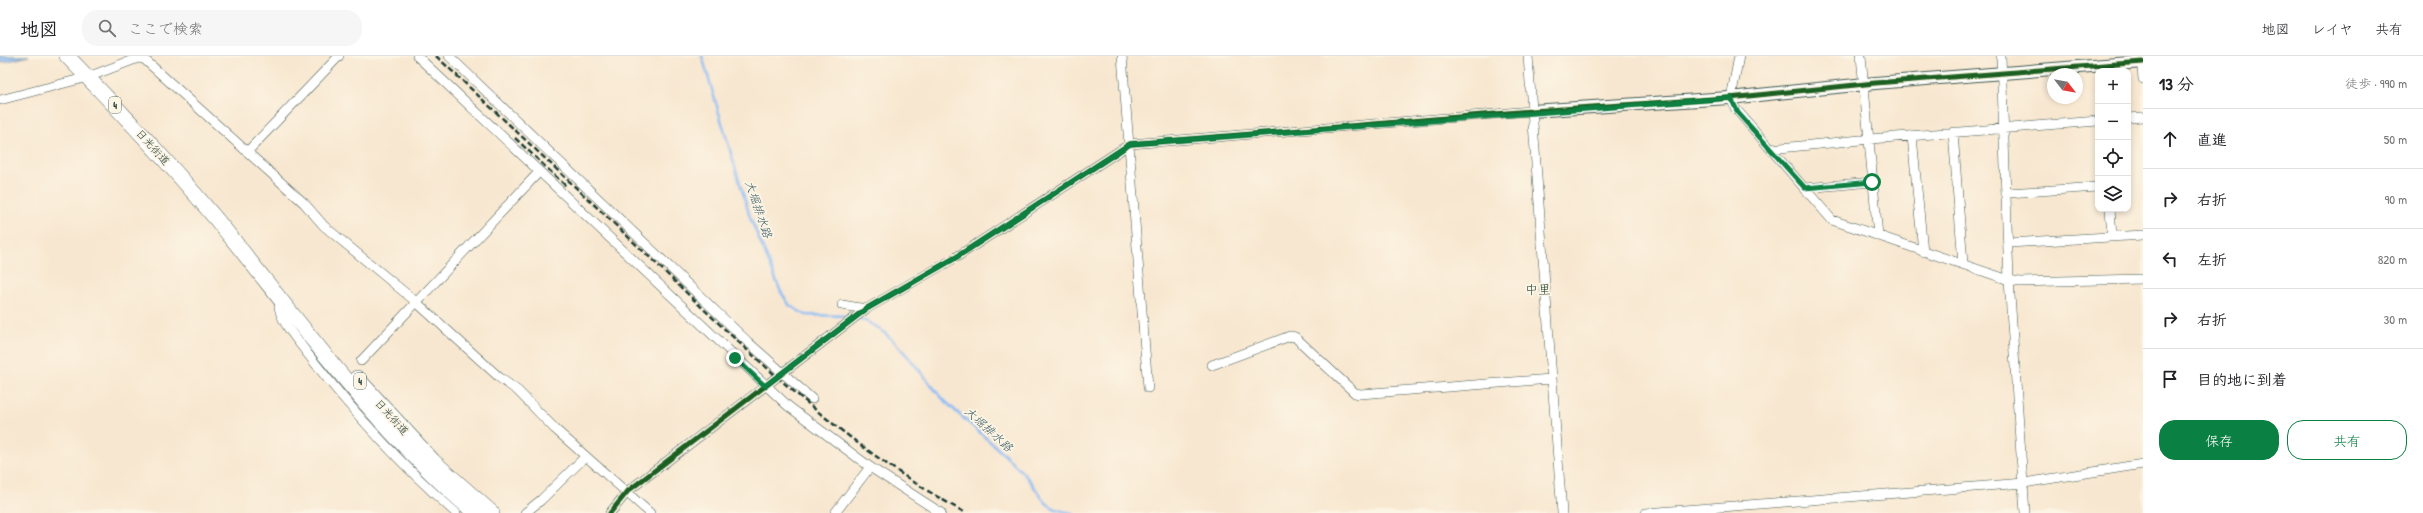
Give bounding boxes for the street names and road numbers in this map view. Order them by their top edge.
road number: 4 [109,97,121,113]
street label: 日光街道 [133,126,173,168]
road number: 4 [354,373,366,389]
street label: 日光街道 [372,396,412,438]

